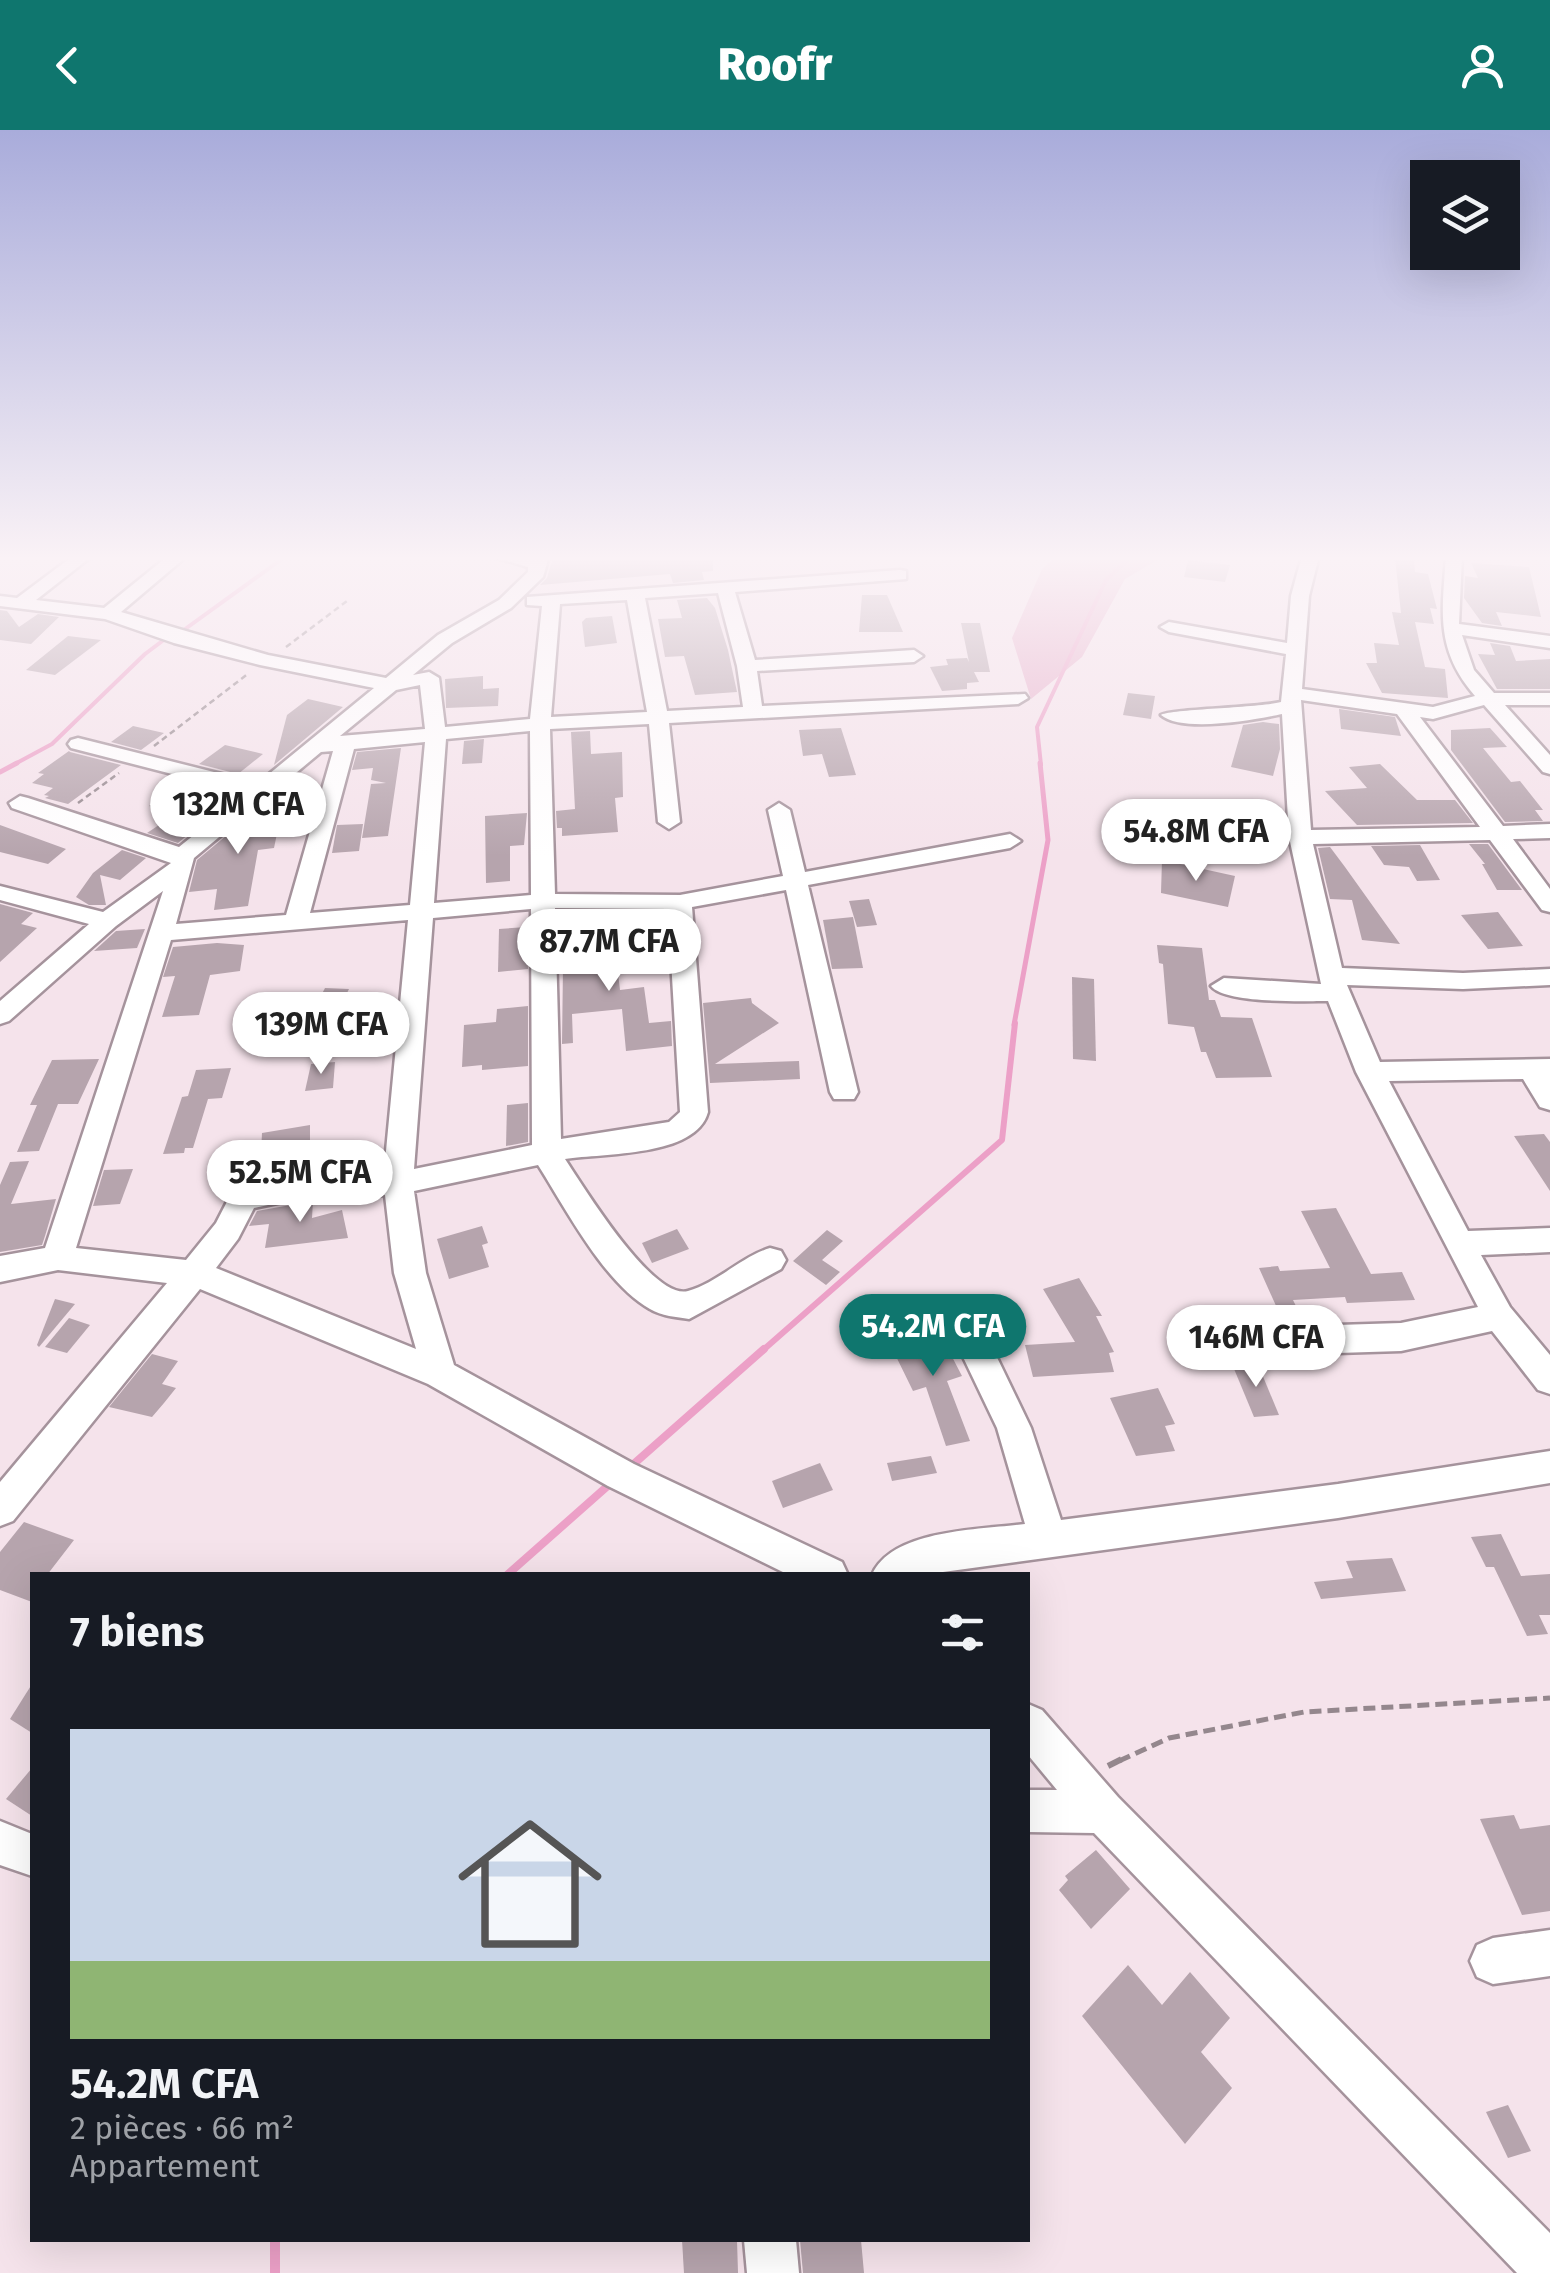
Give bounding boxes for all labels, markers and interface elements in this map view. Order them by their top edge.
icon: back [40,38,95,93]
text: Roofr [718,38,832,92]
icon: person [1455,38,1510,93]
map controls [1410,160,1520,270]
button: layers [1410,160,1520,270]
pin: 132M CFA [135,772,341,857]
text: 132M CFA [172,785,304,823]
pin: 54.8M CFA [1082,799,1310,884]
text: 54.8M CFA [1123,812,1269,850]
pin: 87.7M CFA [495,909,723,994]
text: 87.7M CFA [539,922,679,960]
pin: 139M CFA [218,992,424,1077]
text: 139M CFA [254,1005,388,1043]
pin: 52.5M CFA [186,1140,414,1225]
text: 52.5M CFA [229,1153,371,1191]
pin: 54.2M CFA [819,1294,1047,1379]
pin: 146M CFA [1153,1305,1359,1390]
text: 54.2M CFA [861,1307,1005,1345]
text: 146M CFA [1189,1318,1323,1356]
icon: filters [935,1605,990,1660]
text: 7 biens [70,1607,204,1657]
icon: home [440,1794,620,1974]
text: 54.2M CFA [70,2059,258,2109]
text: 2 pièces · 66 m² [70,2109,294,2147]
text: Appartement [70,2147,259,2185]

